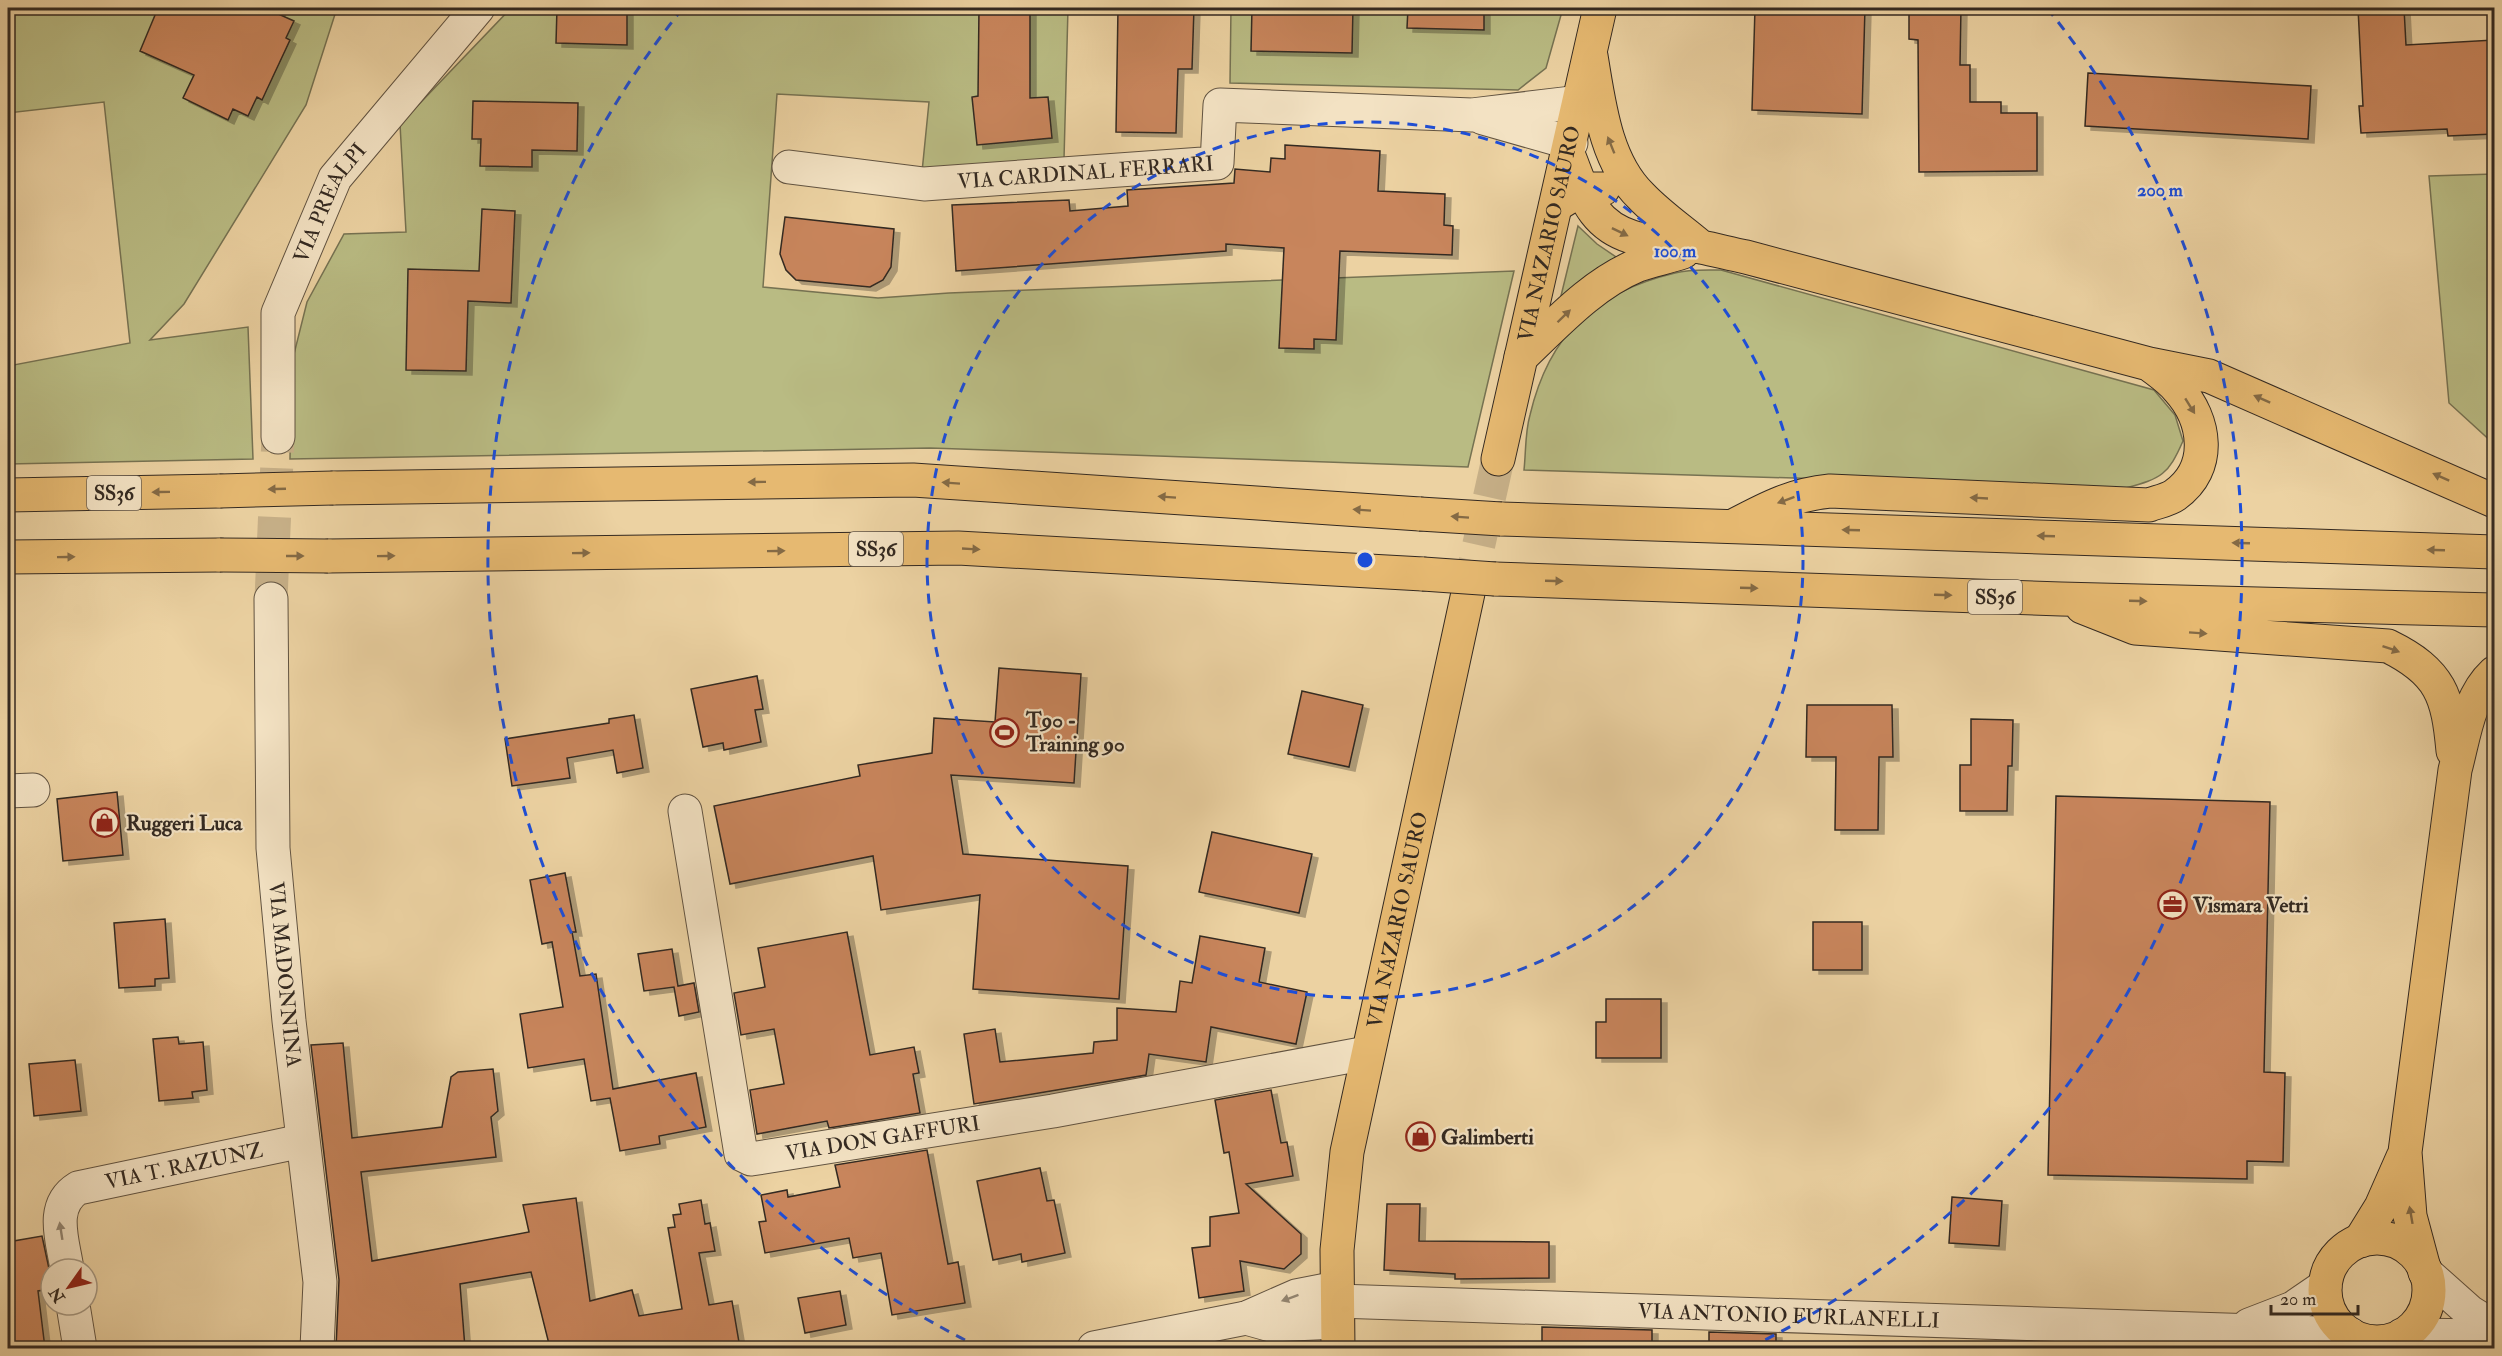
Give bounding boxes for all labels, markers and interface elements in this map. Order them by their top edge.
street label: VIA NAZARIO SAURO [1511,123,1586,344]
one-way arrow [1606,136,1615,154]
street label: VIA PREALPI [287,137,372,267]
street label: VIA CARDINAL FERRARI [956,150,1215,195]
text: 200 m [2137,179,2184,202]
one-way arrow [1612,227,1629,236]
text: 100 m [1654,240,1697,263]
one-way arrow [1556,310,1570,324]
one-way arrow [2253,394,2271,404]
one-way arrow [2184,398,2195,414]
one-way arrow [2432,472,2450,481]
road number: SS36 [87,476,141,510]
one-way arrow [747,477,766,487]
one-way arrow [942,478,961,488]
one-way arrow [267,485,286,494]
one-way arrow [152,487,171,497]
one-way arrow [1157,492,1176,502]
one-way arrow [1970,493,1989,502]
one-way arrow [1776,495,1794,505]
one-way arrow [1352,505,1371,515]
one-way arrow [1451,512,1470,521]
one-way arrow [1842,525,1861,535]
one-way arrow [2037,531,2056,541]
road number: SS36 [849,532,903,566]
one-way arrow [2232,538,2251,547]
one-way arrow [962,544,981,554]
one-way arrow [2427,545,2446,555]
one-way arrow [767,546,786,555]
one-way arrow [572,548,591,558]
centre of rings [1355,550,1375,570]
one-way arrow [285,551,304,561]
one-way arrow [377,551,396,560]
one-way arrow [56,552,75,562]
one-way arrow [1544,576,1563,585]
road number: SS36 [1968,580,2022,614]
one-way arrow [1739,583,1758,592]
one-way arrow [1934,590,1953,599]
one-way arrow [2129,596,2148,606]
one-way arrow [2188,628,2207,637]
one-way arrow [2383,645,2401,655]
place label: T90 - Training 90 [1025,707,1125,758]
sports icon: T90 - Training 90 [989,716,1021,748]
shop icon: Ruggeri Luca [89,807,121,839]
street label: VIA NAZARIO SAURO [1361,809,1434,1031]
place label: Ruggeri Luca [126,810,244,837]
street label: VIA MADONNINA [263,880,308,1069]
office icon: Vismara Vetri [2156,889,2188,921]
place label: Vismara Vetri [2192,892,2309,919]
street label: VIA DON GAFFURI [783,1109,982,1167]
shop icon: Galimberti [1404,1121,1436,1153]
place label: Galimberti [1441,1124,1534,1151]
street label: VIA T. RAZUNZ [103,1136,265,1195]
one-way arrow [2406,1205,2415,1224]
one-way arrow [57,1221,66,1240]
north arrow [39,1257,99,1317]
scale bar [2271,1278,2358,1316]
text: N [45,1283,70,1307]
text: 20 m [2280,1288,2316,1311]
one-way arrow [1281,1294,1299,1303]
street label: VIA ANTONIO FURLANELLI [1637,1297,1940,1334]

